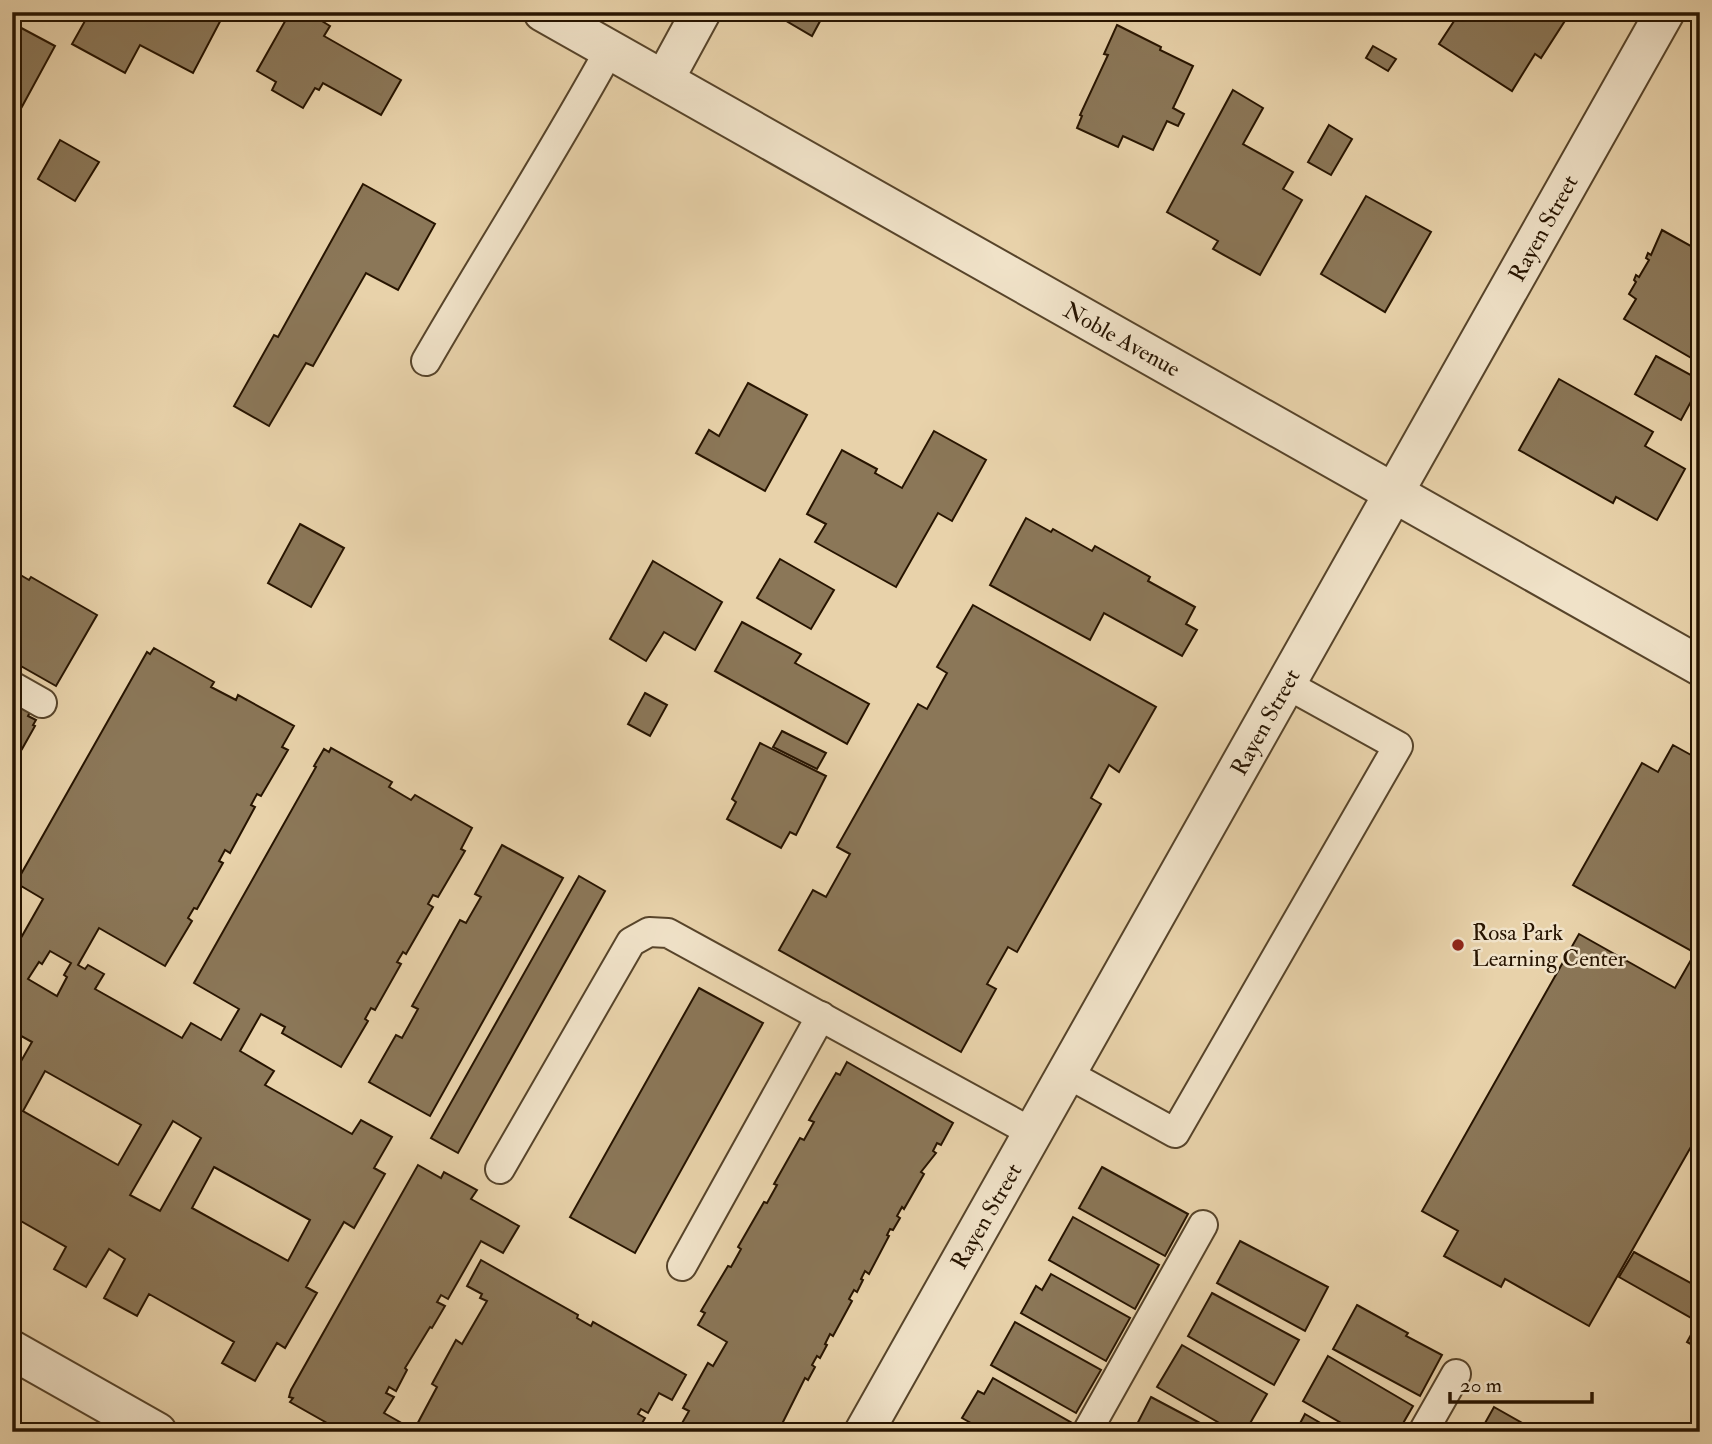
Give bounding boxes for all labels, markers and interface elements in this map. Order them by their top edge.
street label: Rayen Street [1502,170,1585,287]
street label: Noble Avenue [1058,295,1186,384]
street label: Rayen Street [1224,664,1307,781]
place label: Rosa Park Learning Center [1472,918,1627,973]
marker: Rosa Park Learning Center [1450,937,1466,953]
street label: Rayen Street [945,1158,1028,1274]
scale bar [1450,1360,1591,1404]
text: 20 m [1460,1372,1502,1399]

